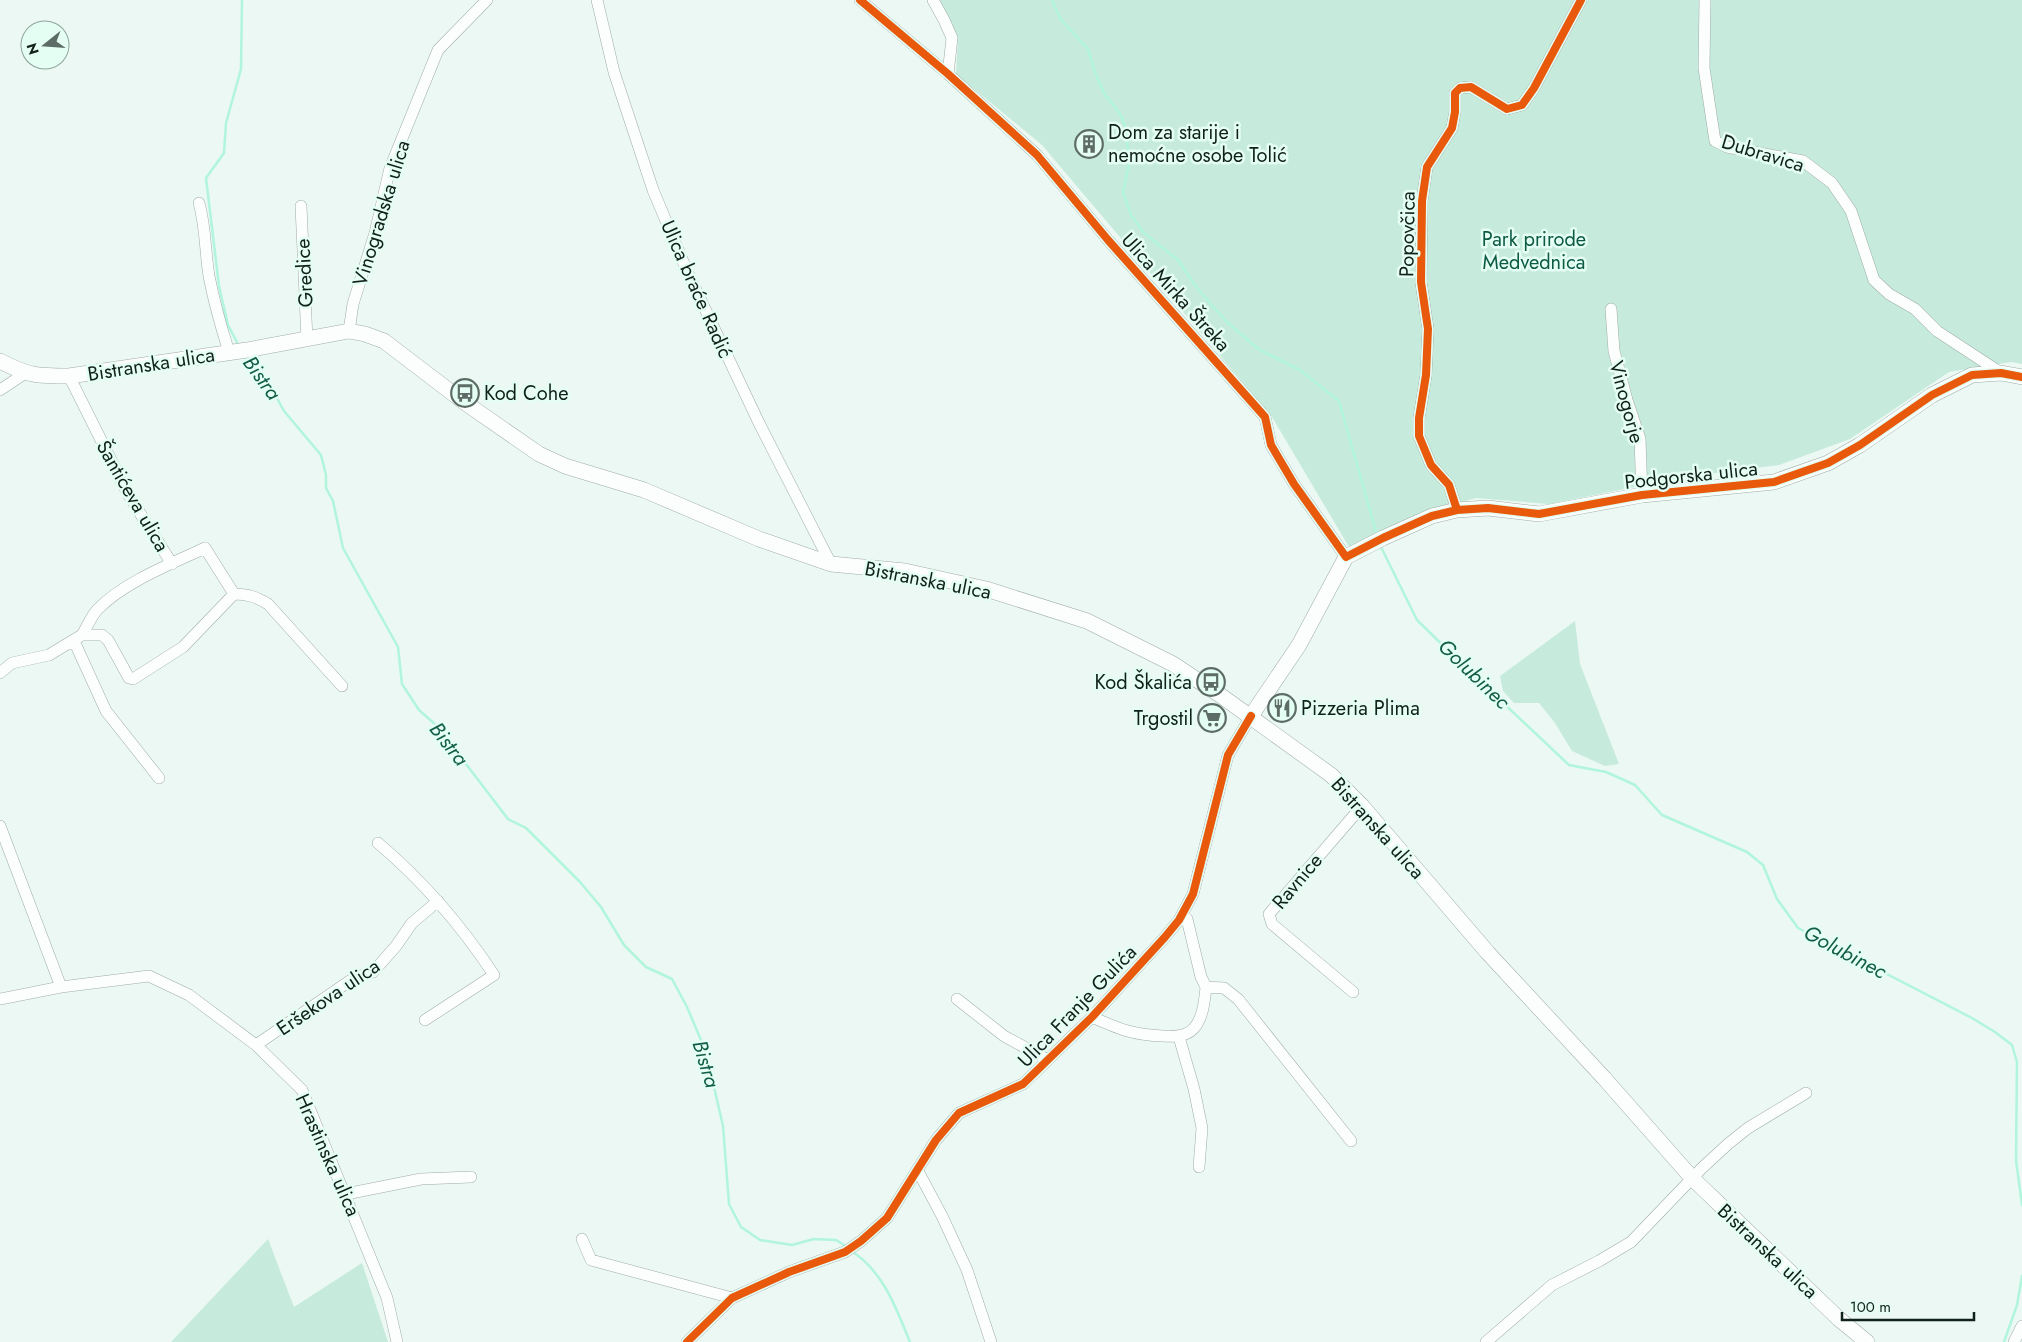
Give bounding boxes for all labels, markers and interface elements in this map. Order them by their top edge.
north arrow [20,20,70,70]
text: N [21,41,44,57]
place label: Dom za starije i nemoćne osobe Tolić [1108,118,1287,170]
street label: Dubravica [1718,127,1808,180]
building icon: Dom za starije i nemoćne osobe Tolić [1074,129,1104,159]
street label: Vinogradska ulica [346,137,417,290]
street label: Popovčica [1392,191,1423,277]
street label: Ulica braće Radić [653,216,740,363]
park label: Park prirode Medvednica [1482,225,1586,277]
street label: Ulica Mirka Štreka [1114,226,1237,358]
street label: Gredice [288,238,321,308]
street label: Bistranska ulica [86,340,217,389]
water label: Bistra [236,350,289,407]
street label: Vinogorje [1602,358,1651,447]
bus stop icon: Kod Cohe [450,378,480,408]
place label: Kod Cohe [484,379,568,408]
street label: Šantićeva ulica [89,435,176,557]
street label: Podgorska ulica [1623,454,1759,497]
street label: Bistranska ulica [862,554,994,607]
water label: Golubinec [1431,632,1517,716]
bus stop icon: Kod Škalića [1196,667,1226,697]
place label: Kod Škalića [1095,668,1192,697]
restaurant icon: Pizzeria Plima [1267,693,1297,723]
place label: Pizzeria Plima [1301,694,1420,723]
supermarket icon: Trgostil [1197,703,1227,733]
place label: Trgostil [1134,704,1193,733]
water label: Bistra [422,716,476,773]
street label: Bistranska ulica [1324,771,1431,886]
street label: Ravnice [1265,847,1329,916]
water label: Golubinec [1798,918,1892,987]
street label: Ulica Franje Gulića [1011,939,1143,1074]
street label: Eršekova ulica [271,952,386,1043]
water label: Bistra [685,1036,728,1092]
street label: Hrastinska ulica [288,1089,367,1221]
street label: Bistranska ulica [1711,1197,1824,1306]
scale bar [1842,1290,1974,1322]
text: 100 m [1850,1296,1891,1318]

